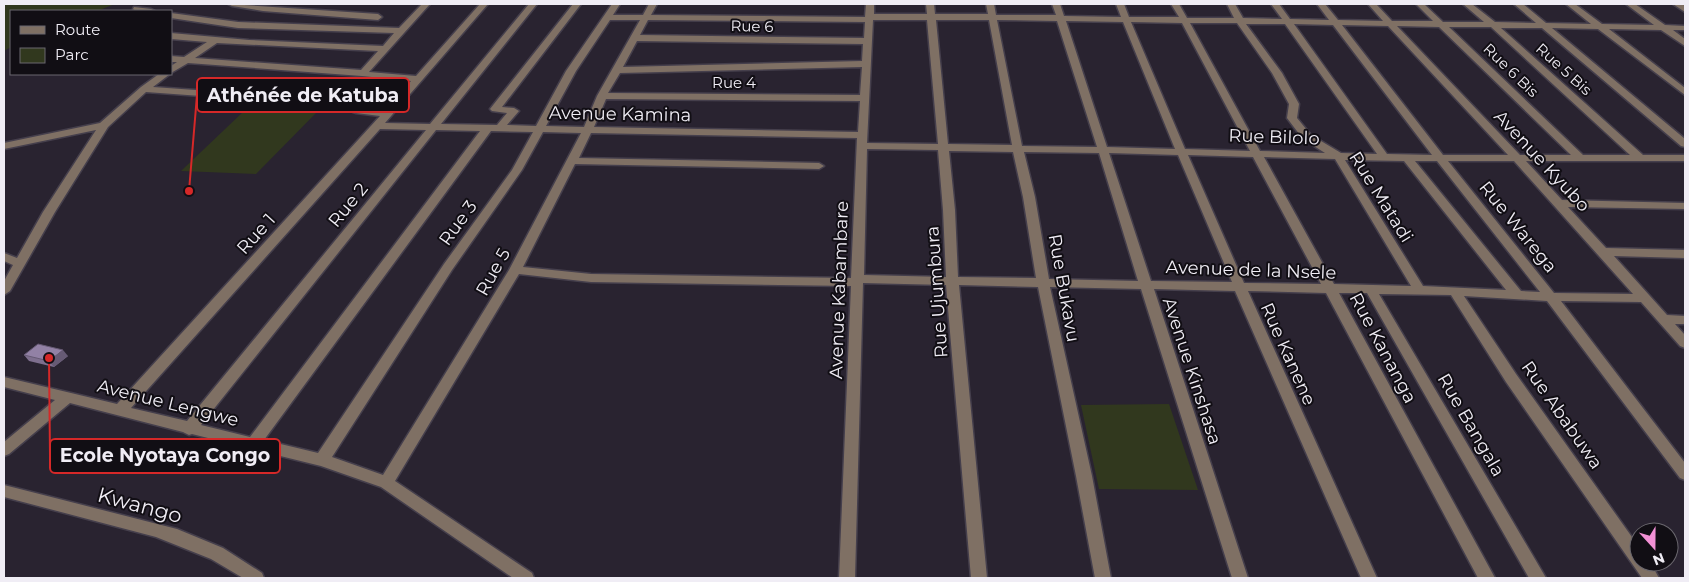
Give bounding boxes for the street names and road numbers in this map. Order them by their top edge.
street label: Rue 6 [730,16,774,36]
street label: Rue 6 Bis [1479,39,1543,101]
street label: Rue 5 Bis [1532,39,1596,99]
street label: Rue 4 [712,73,756,92]
street label: Avenue Kamina [549,102,691,126]
street label: Avenue Kyubo [1489,106,1595,216]
street label: Rue Bilolo [1228,124,1320,150]
street label: Rue Matadi [1344,147,1418,247]
street label: Rue Warega [1474,177,1562,277]
street label: Rue 2 [323,178,373,232]
street label: Rue 3 [434,196,482,250]
street label: Avenue Kabambare [825,200,853,379]
street label: Rue 1 [232,209,280,259]
street label: Rue Ujumbura [921,225,953,359]
street label: Rue Bukavu [1044,232,1084,344]
street label: Rue 5 [471,244,515,300]
street label: Avenue de la Nsele [1165,256,1337,284]
street label: Rue Kananga [1345,289,1421,407]
street label: Avenue Kinshasa [1158,295,1226,447]
street label: Rue Kanene [1256,299,1320,409]
street label: Rue Ababuwa [1517,357,1607,473]
street label: Rue Bangala [1433,369,1509,481]
street label: Avenue Lengwe [95,375,241,431]
street label: Kwango [95,482,185,528]

